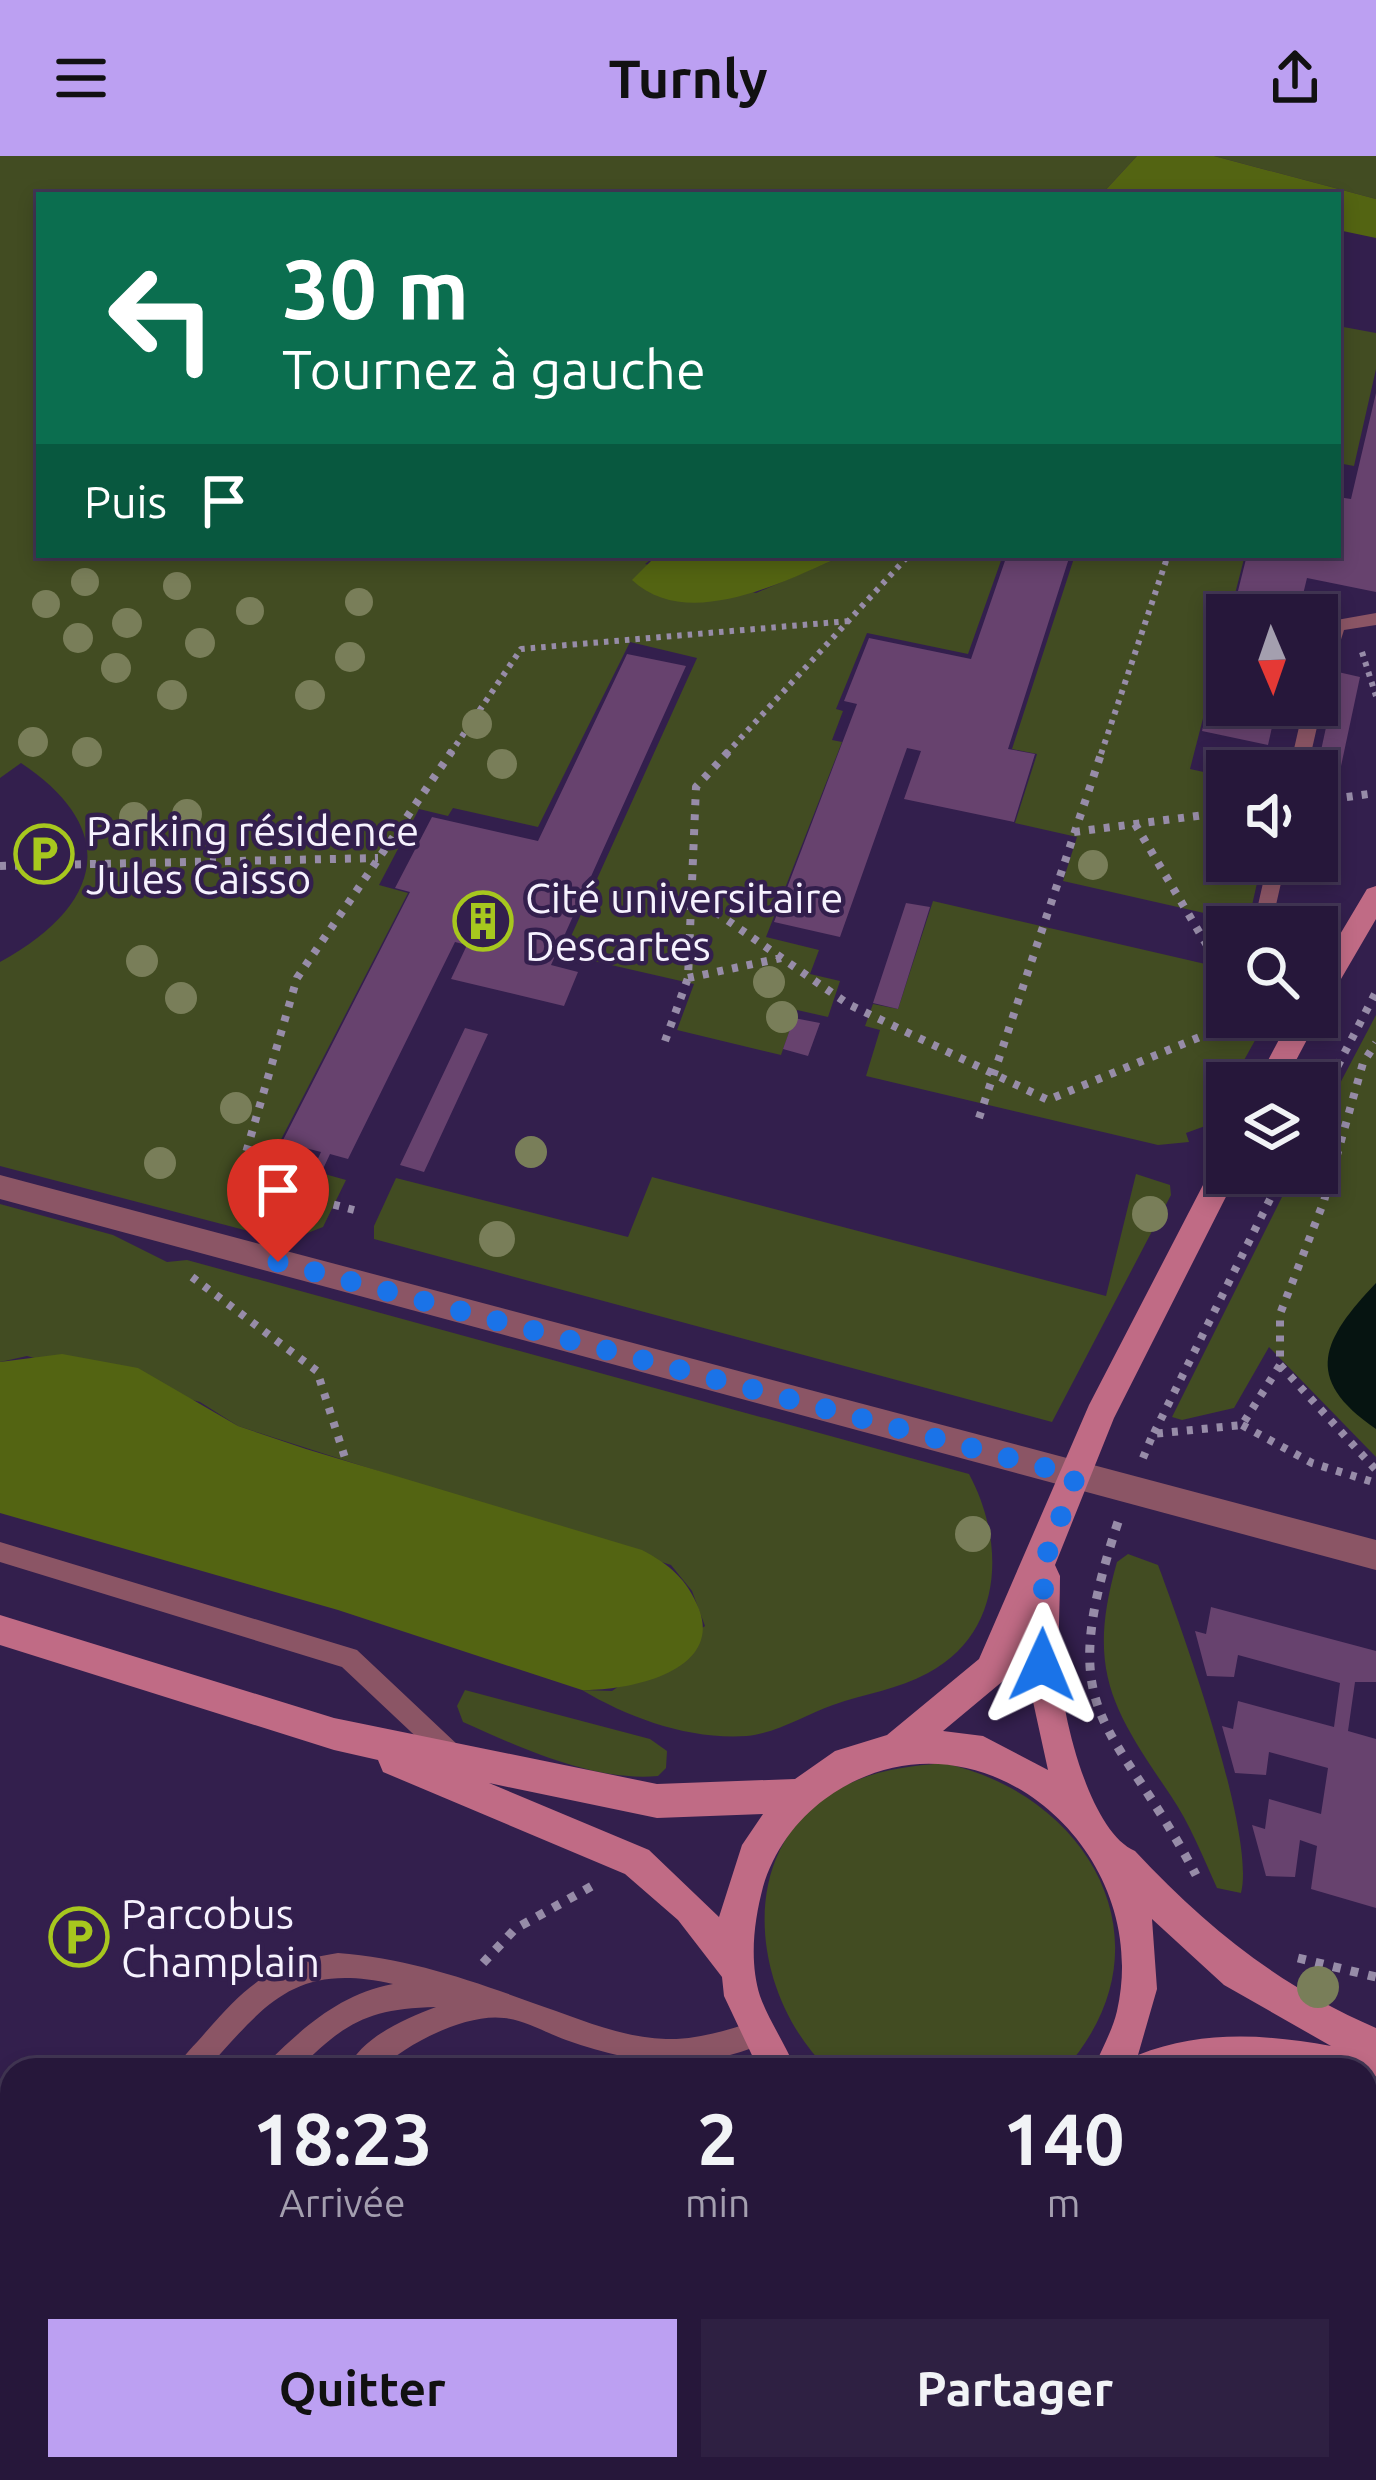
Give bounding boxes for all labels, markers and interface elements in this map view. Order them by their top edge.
icon: menu [48,45,114,111]
icon: share [1262,45,1328,111]
text: Turnly [608,48,768,108]
icon: left [84,240,240,396]
text: 30 m [282,241,469,335]
text: Tournez à gauche [282,339,706,399]
icon: arrive [191,468,257,534]
text: Puis [84,476,167,527]
north arrow [1206,594,1338,726]
map controls [1206,594,1338,1194]
button: sound [1206,750,1338,882]
place label: Parking résidence Jules Caisso [86,807,419,902]
parking icon: Parking résidence Jules Caisso [13,823,75,885]
place label: Cité universitaire Descartes [525,874,844,969]
building icon: Cité universitaire Descartes [452,890,514,952]
button: search [1206,906,1338,1038]
button: layers [1206,1062,1338,1194]
pin [227,1139,329,1262]
icon: arrive [245,1157,311,1223]
position arrow [979,1602,1105,1728]
place label: Parcobus Champlain [121,1890,320,1985]
parking icon: Parcobus Champlain [48,1906,110,1968]
text: 18:23 [252,2098,433,2179]
text: 2 [697,2098,738,2179]
text: 140 [1003,2098,1125,2179]
text: Arrivée [279,2181,406,2224]
text: min [685,2181,750,2224]
text: m [1047,2181,1080,2224]
button: Quitter [48,2319,677,2457]
button: Partager [701,2319,1329,2457]

